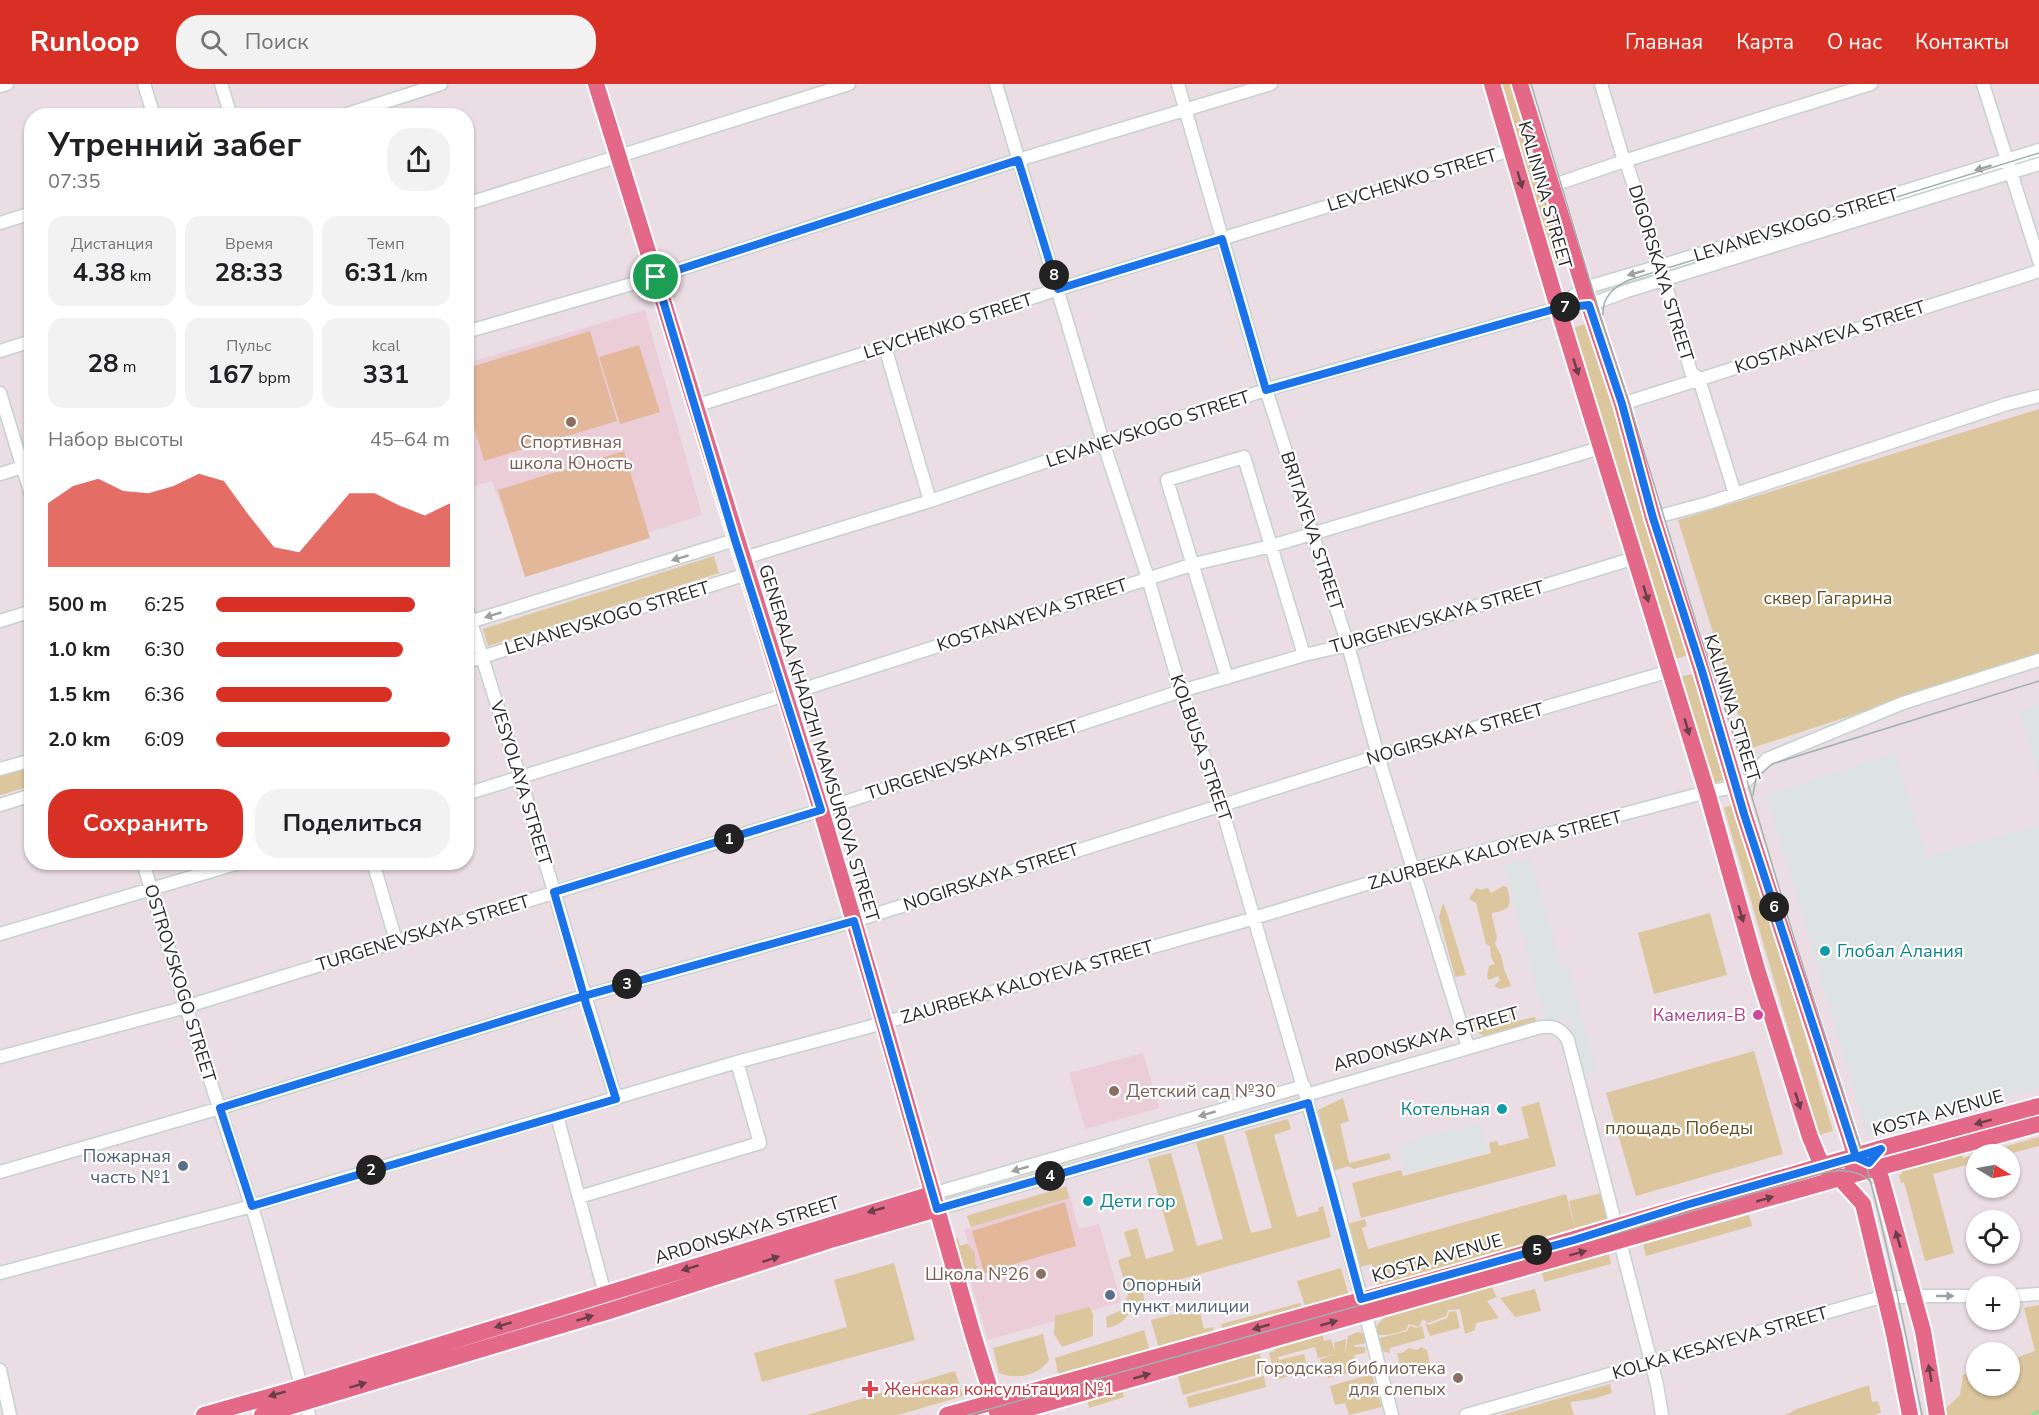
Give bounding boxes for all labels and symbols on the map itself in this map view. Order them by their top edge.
street label: KALININA STREET [1512,118,1578,272]
street label: LEVCHENKO STREET [1324,143,1500,217]
one-way arrow [1974,164,1992,173]
one-way arrow [1516,171,1525,189]
street label: DIGORSKAYA STREET [1623,182,1699,364]
street label: LEVANEVSKOGO STREET [1691,182,1901,268]
pin [630,251,681,302]
pin: 8 [1039,260,1069,290]
one-way arrow [1627,269,1645,278]
street label: LEVCHENKO STREET [860,287,1036,365]
pin: 7 [1550,292,1580,322]
street label: KOSTANAYEVA STREET [1732,295,1928,379]
one-way arrow [1572,358,1581,376]
street label: LEVANEVSKOGO STREET [1043,385,1253,473]
marker: Спортивная школа Юность [564,415,578,429]
place label: Спортивная школа Юность [509,430,633,475]
street label: BRITAYEVA STREET [1275,448,1349,614]
one-way arrow [671,554,689,563]
street label: GENERALA KHADZHI MAMSUROVA STREET [753,562,885,925]
street label: KOSTANAYEVA STREET [934,573,1130,657]
street label: LEVANEVSKOGO STREET [502,575,712,661]
street label: TURGENEVSKAYA STREET [1327,575,1547,659]
one-way arrow [1642,585,1651,603]
park label: сквер Гагарина [1764,586,1892,610]
one-way arrow [484,611,502,620]
street label: KALININA STREET [1698,632,1766,785]
street label: KOLBUSA STREET [1165,671,1237,825]
street label: VESYOLAYA STREET [484,697,558,869]
street label: NOGIRSKAYA STREET [1364,697,1547,771]
street label: TURGENEVSKAYA STREET [863,714,1081,806]
one-way arrow [1683,718,1692,736]
street label: ZAURBEKA KALOYEVA STREET [1366,805,1625,895]
pin: 1 [714,824,744,854]
street label: NOGIRSKAYA STREET [900,837,1082,917]
street label: OSTROVSKOGO STREET [138,881,222,1085]
street label: TURGENEVSKAYA STREET [313,889,533,977]
pin: 6 [1759,892,1789,922]
one-way arrow [1737,905,1746,923]
street label: ZAURBEKA KALOYEVA STREET [898,934,1156,1030]
place label: Глобал Алания [1837,939,1964,963]
marker: Глобал Алания [1818,944,1832,958]
pin: 3 [612,969,642,999]
street label: ARDONSKAYA STREET [1330,1001,1522,1077]
place label: Камелия-В [1653,1003,1746,1027]
marker: Камелия-В [1751,1008,1765,1022]
place label: Детский сад №30 [1126,1079,1276,1103]
marker: Детский сад №30 [1107,1084,1121,1098]
street label: KOSTA AVENUE [1870,1084,2006,1142]
one-way arrow [1794,1092,1804,1110]
place label: Котельная [1401,1097,1490,1121]
marker: Котельная [1495,1102,1509,1116]
one-way arrow [1198,1110,1216,1119]
park label: площадь Победы [1605,1116,1753,1140]
one-way arrow [1974,1117,1992,1127]
place label: Пожарная часть №1 [83,1144,171,1189]
north arrow [1966,1144,2020,1198]
pin: 2 [356,1155,386,1185]
marker: Пожарная часть №1 [176,1159,190,1173]
pin: 4 [1035,1161,1065,1191]
one-way arrow [1011,1164,1029,1174]
place label: Дети гор [1100,1189,1176,1213]
street label: ARDONSKAYA STREET [652,1190,842,1270]
marker: Дети гор [1081,1194,1095,1208]
one-way arrow [1756,1194,1774,1203]
one-way arrow [867,1206,885,1215]
street label: KOSTA AVENUE [1369,1228,1505,1288]
one-way arrow [1893,1230,1902,1248]
pin: 5 [1522,1235,1552,1265]
one-way arrow [1568,1247,1587,1257]
one-way arrow [762,1254,780,1263]
place label: Школа №26 [925,1262,1029,1286]
one-way arrow [681,1263,699,1273]
marker: Школа №26 [1034,1267,1048,1281]
place label: Опорный пункт милиции [1122,1273,1250,1318]
marker: Опорный пункт милиции [1103,1288,1117,1302]
one-way arrow [1936,1291,1955,1301]
street label: KOLKA KESAYEVA STREET [1609,1301,1831,1385]
one-way arrow [576,1313,594,1322]
one-way arrow [1321,1318,1339,1327]
one-way arrow [494,1321,512,1330]
one-way arrow [1252,1323,1271,1333]
place label: Городская библиотека для слепых [1256,1356,1446,1401]
one-way arrow [1925,1363,1934,1382]
one-way arrow [1133,1371,1151,1380]
marker: Городская библиотека для слепых [1451,1371,1465,1385]
place label: Женская консультация №1 [884,1377,1114,1401]
one-way arrow [349,1380,367,1389]
marker: Женская консультация №1 [861,1380,879,1398]
one-way arrow [268,1390,286,1400]

